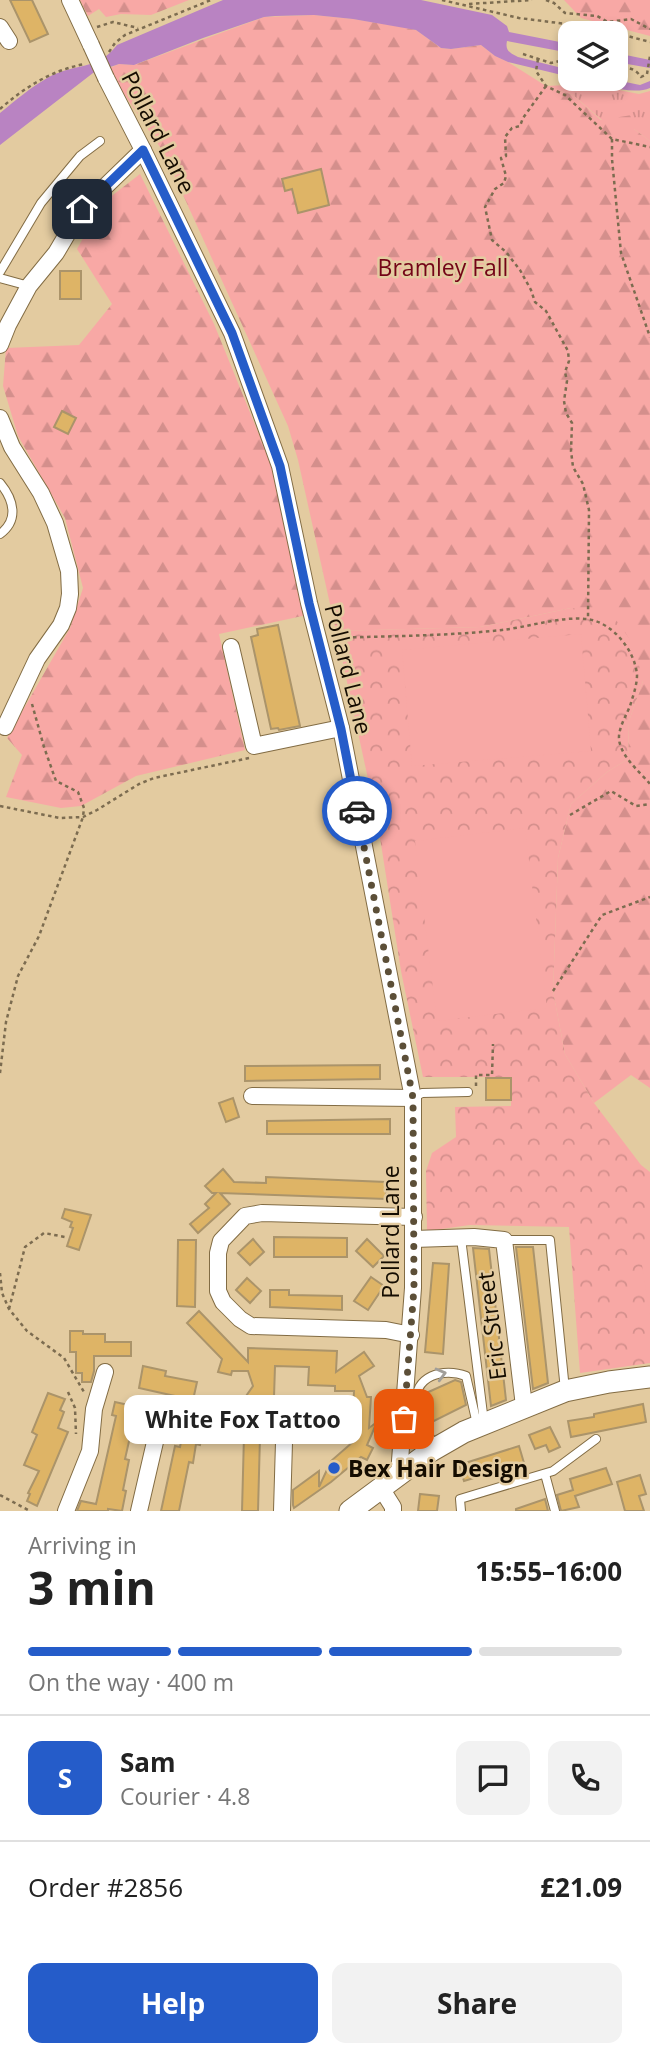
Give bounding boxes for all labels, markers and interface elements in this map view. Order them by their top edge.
map controls [558,21,628,91]
button: layers [558,21,628,91]
street label: Pollard Lane [114,65,204,199]
pin [52,179,112,239]
icon: home [63,190,101,228]
park label: Bramley Fall [378,251,508,283]
street label: Pollard Lane [317,600,381,738]
courier [322,776,392,846]
icon: car [338,792,376,830]
street label: Pollard Lane [374,1165,406,1299]
street label: Eric Street [468,1270,514,1382]
one-way arrow [435,1368,447,1382]
pin [374,1389,434,1449]
callout: White Fox Tattoo [124,1394,362,1444]
icon: bag [385,1400,423,1438]
text: White Fox Tattoo [145,1403,341,1435]
place label: Bex Hair Design [348,1452,528,1484]
marker: Bex Hair Design [326,1460,342,1476]
text: Arriving in [28,1529,137,1561]
text: 15:55–16:00 [475,1553,622,1589]
text: 3 min [28,1556,156,1618]
text: On the way · 400 m [28,1666,234,1698]
button: chat [456,1741,530,1815]
button: phone [548,1741,622,1815]
text: Sam [120,1744,176,1780]
text: S [58,1760,72,1796]
text: Courier · 4.8 [120,1780,250,1812]
text: Order #2856 [28,1869,183,1905]
text: £21.09 [540,1869,622,1905]
button: Help [28,1963,318,2043]
button: Share [332,1963,622,2043]

